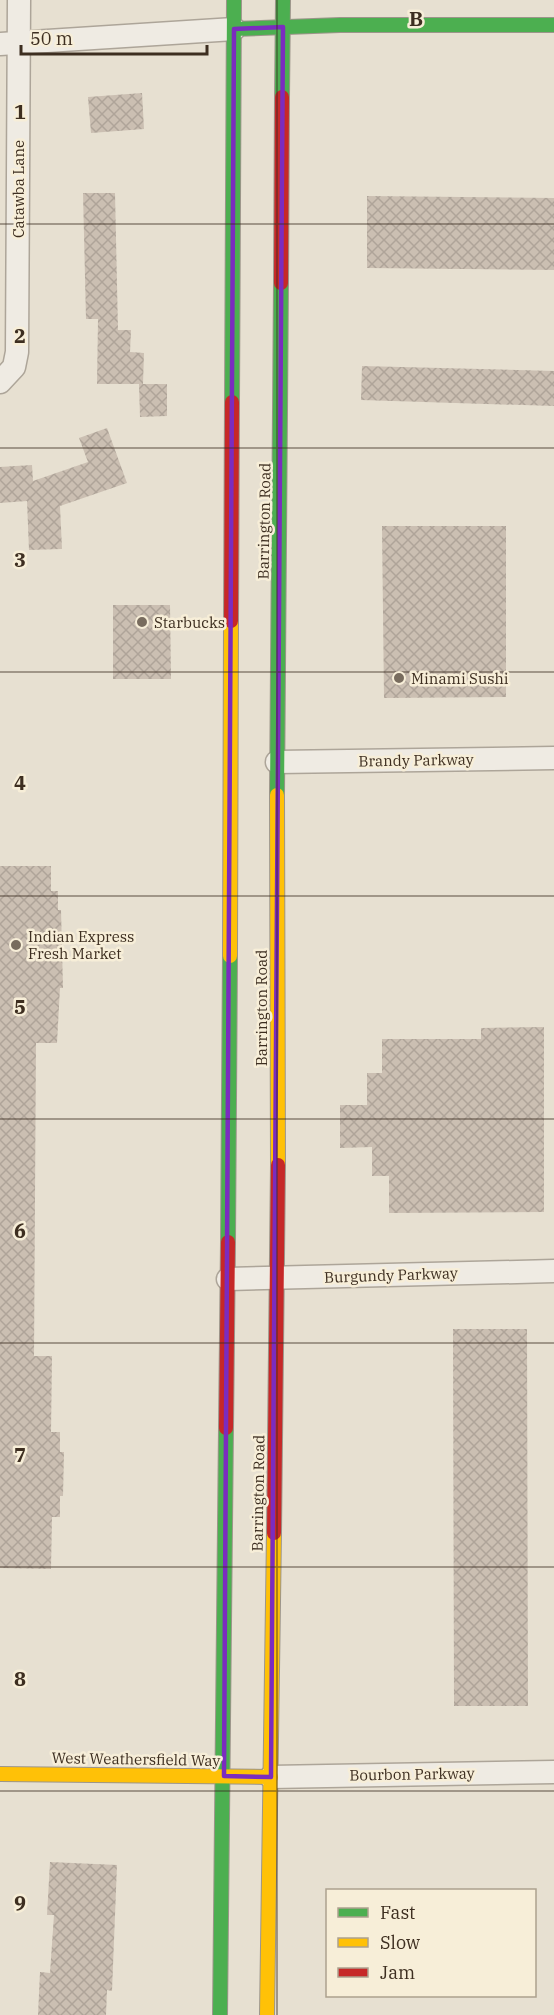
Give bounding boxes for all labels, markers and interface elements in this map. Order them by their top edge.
text: B [409,5,423,32]
scale bar [21,18,207,56]
text: 50 m [30,27,73,50]
text: 1 [14,98,26,125]
street label: Catawba Lane [9,140,28,238]
text: 2 [14,322,26,349]
street label: Barrington Road [253,463,275,579]
text: 3 [14,546,26,573]
place label: Starbucks [154,613,225,632]
marker: Starbucks [135,615,149,629]
place label: Minami Sushi [411,669,509,688]
marker: Minami Sushi [392,671,406,685]
street label: Brandy Parkway [358,749,474,771]
text: 4 [14,769,26,796]
place label: Indian Express Fresh Market [28,927,134,963]
marker: Indian Express Fresh Market [9,938,23,952]
street label: Barrington Road [252,950,271,1066]
text: 5 [14,993,26,1020]
text: 6 [14,1217,26,1244]
street label: Burgundy Parkway [324,1263,458,1287]
street label: Barrington Road [247,1435,269,1551]
text: 7 [14,1441,26,1468]
text: 8 [14,1665,26,1692]
street label: West Weathersfield Way [51,1748,221,1770]
street label: Bourbon Parkway [349,1763,475,1785]
text: 9 [14,1889,26,1916]
legend [326,1889,536,1997]
text: Fast [380,1901,415,1924]
text: Slow [380,1931,420,1954]
text: Jam [380,1961,415,1984]

